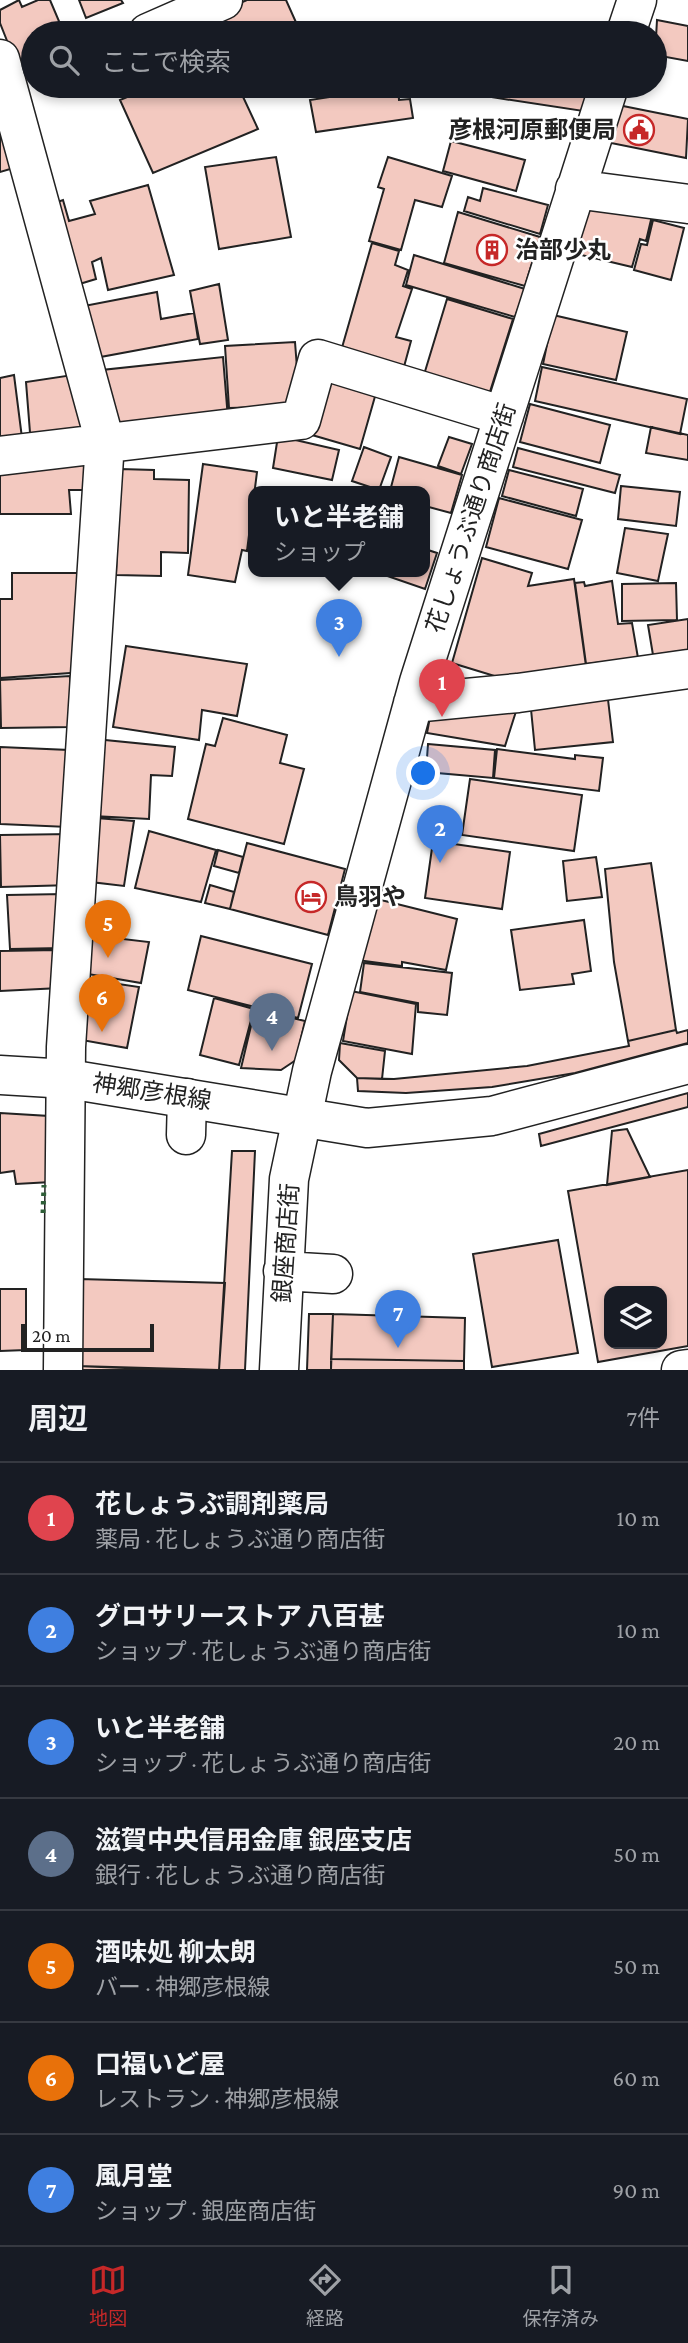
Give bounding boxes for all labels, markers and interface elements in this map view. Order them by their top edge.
search box [21,21,667,98]
icon: search [45,41,83,79]
text: ここで検索 [101,48,231,77]
public building icon: 彦根河原郵便局 [622,113,656,147]
place label: 彦根河原郵便局 [448,116,616,143]
building icon: 治部少丸 [475,233,509,267]
place label: 治部少丸 [515,236,611,263]
street label: 花しょうぶ通り商店街 [421,400,520,636]
popup [248,486,430,577]
text: いと半老舗 [274,503,404,532]
text: ショップ [274,539,366,565]
pin: 3 [316,599,362,657]
pin: 1 [419,659,465,717]
your location [406,756,440,790]
pin: 2 [417,805,463,863]
hotel icon: 鳥羽や [294,880,328,914]
place label: 鳥羽や [334,883,406,910]
pin: 5 [85,900,131,958]
pin: 6 [79,974,125,1032]
pin: 4 [249,993,295,1051]
street label: 神郷彦根線 [91,1069,213,1114]
street label: 銀座商店街 [268,1182,303,1304]
map controls [604,1286,667,1349]
button: layers [604,1286,667,1349]
pin: 7 [375,1290,421,1348]
scale bar [21,1321,154,1353]
text: 20 m [32,1325,71,1346]
text: 周辺 [28,1402,88,1435]
text: 7件 [626,1405,660,1431]
text: 花しょうぶ調剤薬局 [95,1490,329,1519]
text: 1 [47,1505,55,1531]
text: 10 m [617,1505,660,1531]
text: 薬局 · 花しょうぶ通り商店街 [95,1526,385,1552]
text: グロサリーストア 八百甚 [95,1602,385,1631]
text: 2 [45,1617,57,1643]
text: 10 m [617,1617,660,1643]
text: ショップ · 花しょうぶ通り商店街 [95,1638,431,1664]
text: いと半老舗 [95,1714,225,1743]
text: 3 [45,1729,57,1755]
text: 20 m [613,1729,660,1755]
text: ショップ · 花しょうぶ通り商店街 [95,1750,431,1776]
text: 滋賀中央信用金庫 銀座支店 [95,1826,412,1855]
text: 4 [45,1841,57,1867]
text: 50 m [613,1841,660,1867]
text: 銀行 · 花しょうぶ通り商店街 [95,1862,385,1888]
text: 酒味処 柳太朗 [95,1938,256,1967]
text: 5 [45,1953,57,1979]
text: 50 m [613,1953,660,1979]
text: バー · 神郷彦根線 [95,1974,270,2000]
text: 口福いど屋 [95,2050,225,2079]
text: 6 [45,2065,57,2091]
text: 60 m [613,2065,660,2091]
text: レストラン · 神郷彦根線 [95,2086,339,2112]
text: 風月堂 [95,2162,173,2191]
text: 7 [45,2177,57,2203]
text: 90 m [613,2177,660,2203]
text: ショップ · 銀座商店街 [95,2198,316,2224]
tab: 地図 [89,2261,127,2330]
tab: 経路 [306,2261,344,2330]
tab: 保存済み [523,2261,599,2330]

